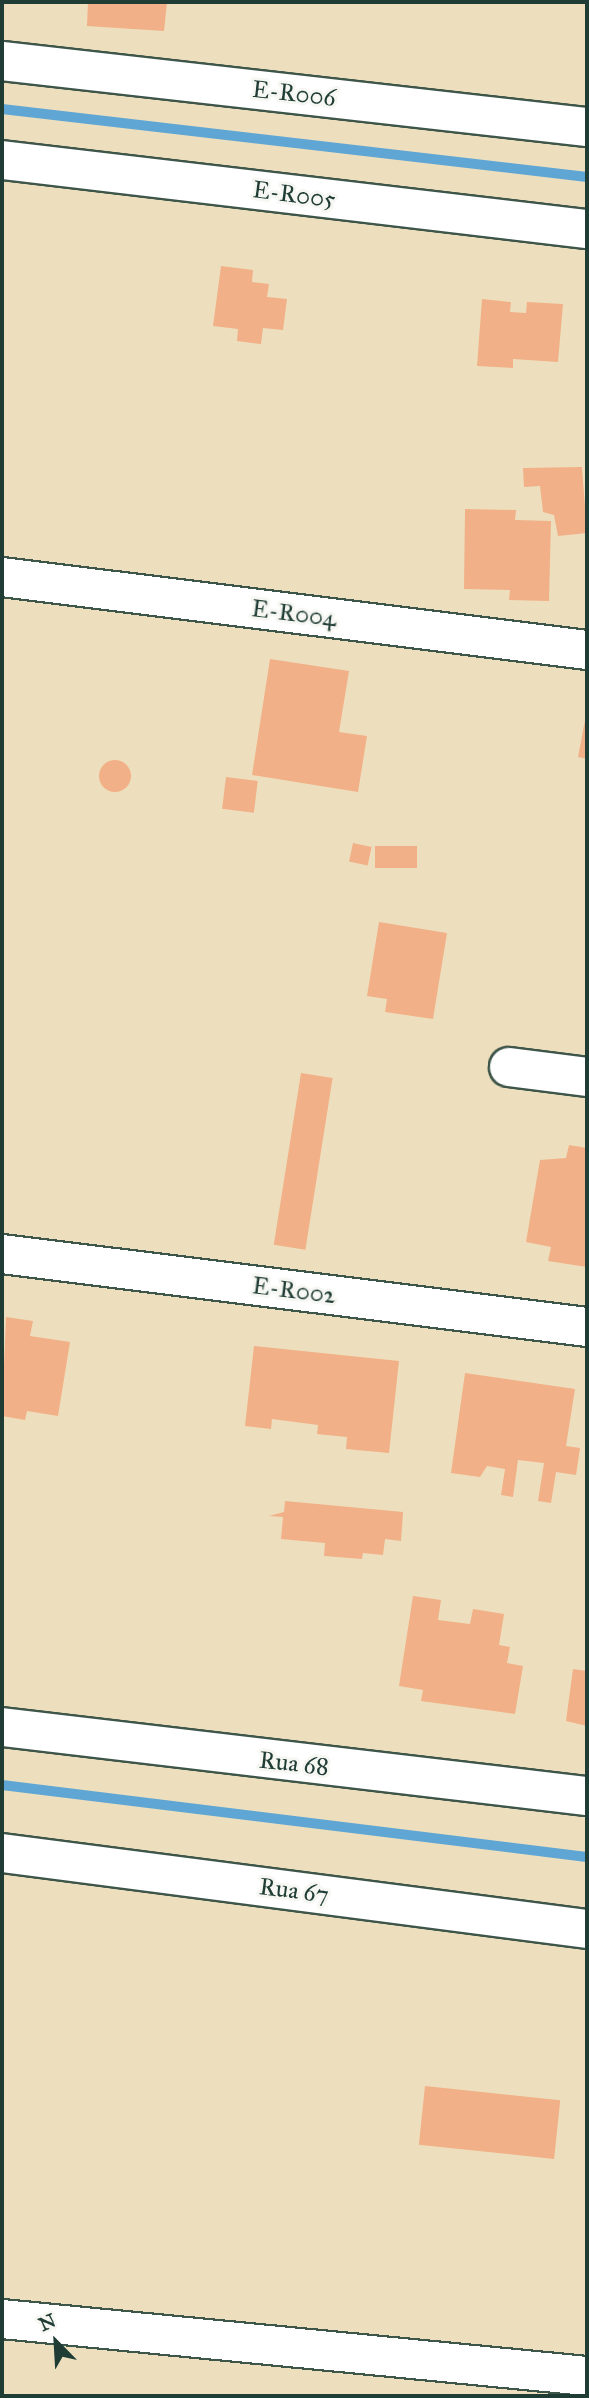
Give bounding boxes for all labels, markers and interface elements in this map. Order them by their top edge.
street label: E-R006 [251,75,337,113]
street label: E-R005 [251,176,337,214]
street label: E-R004 [250,595,338,633]
street label: E-R002 [251,1272,337,1310]
street label: Rua 68 [258,1746,330,1782]
street label: Rua 67 [258,1872,330,1910]
north arrow [21,2307,91,2377]
text: N [35,2309,59,2336]

